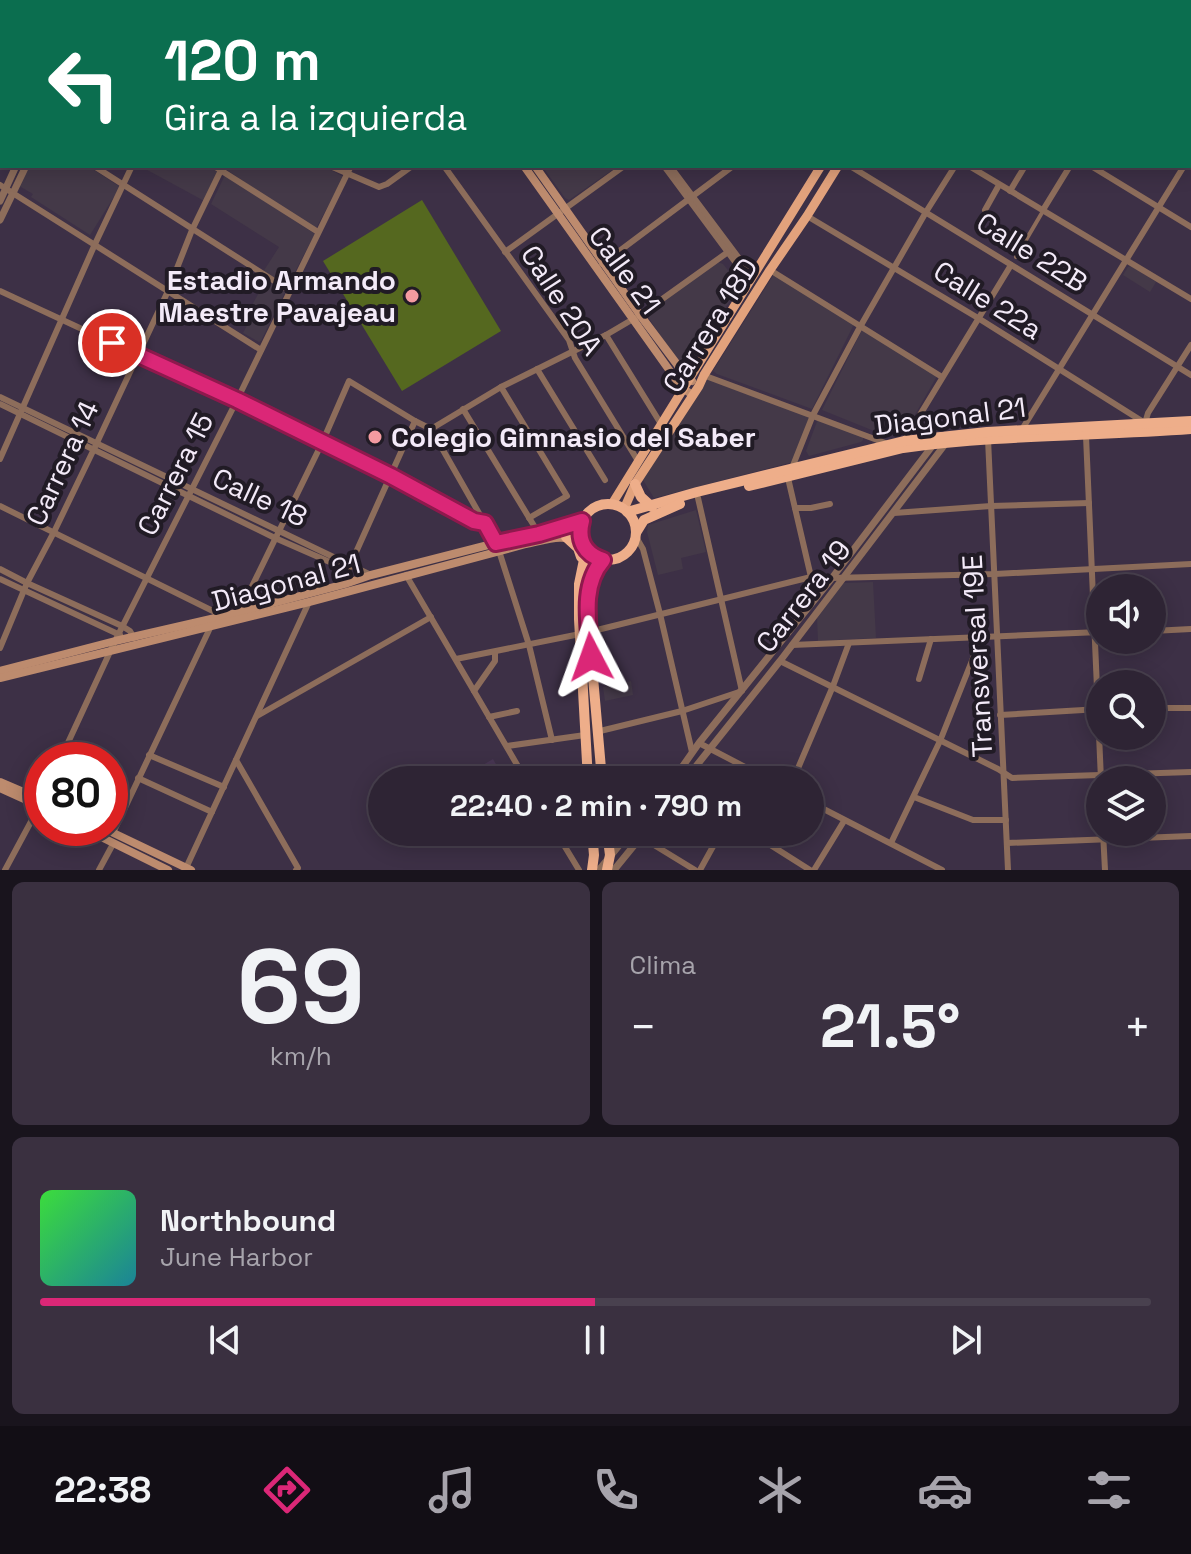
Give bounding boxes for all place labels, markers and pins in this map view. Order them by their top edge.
place label: Estadio Armando Maestre Pavajeau [158,262,396,330]
marker: Estadio Armando Maestre Pavajeau [403,287,421,305]
pin [78,309,146,377]
place label: Colegio Gimnasio del Saber [391,419,756,455]
marker: Colegio Gimnasio del Saber [366,428,384,446]

